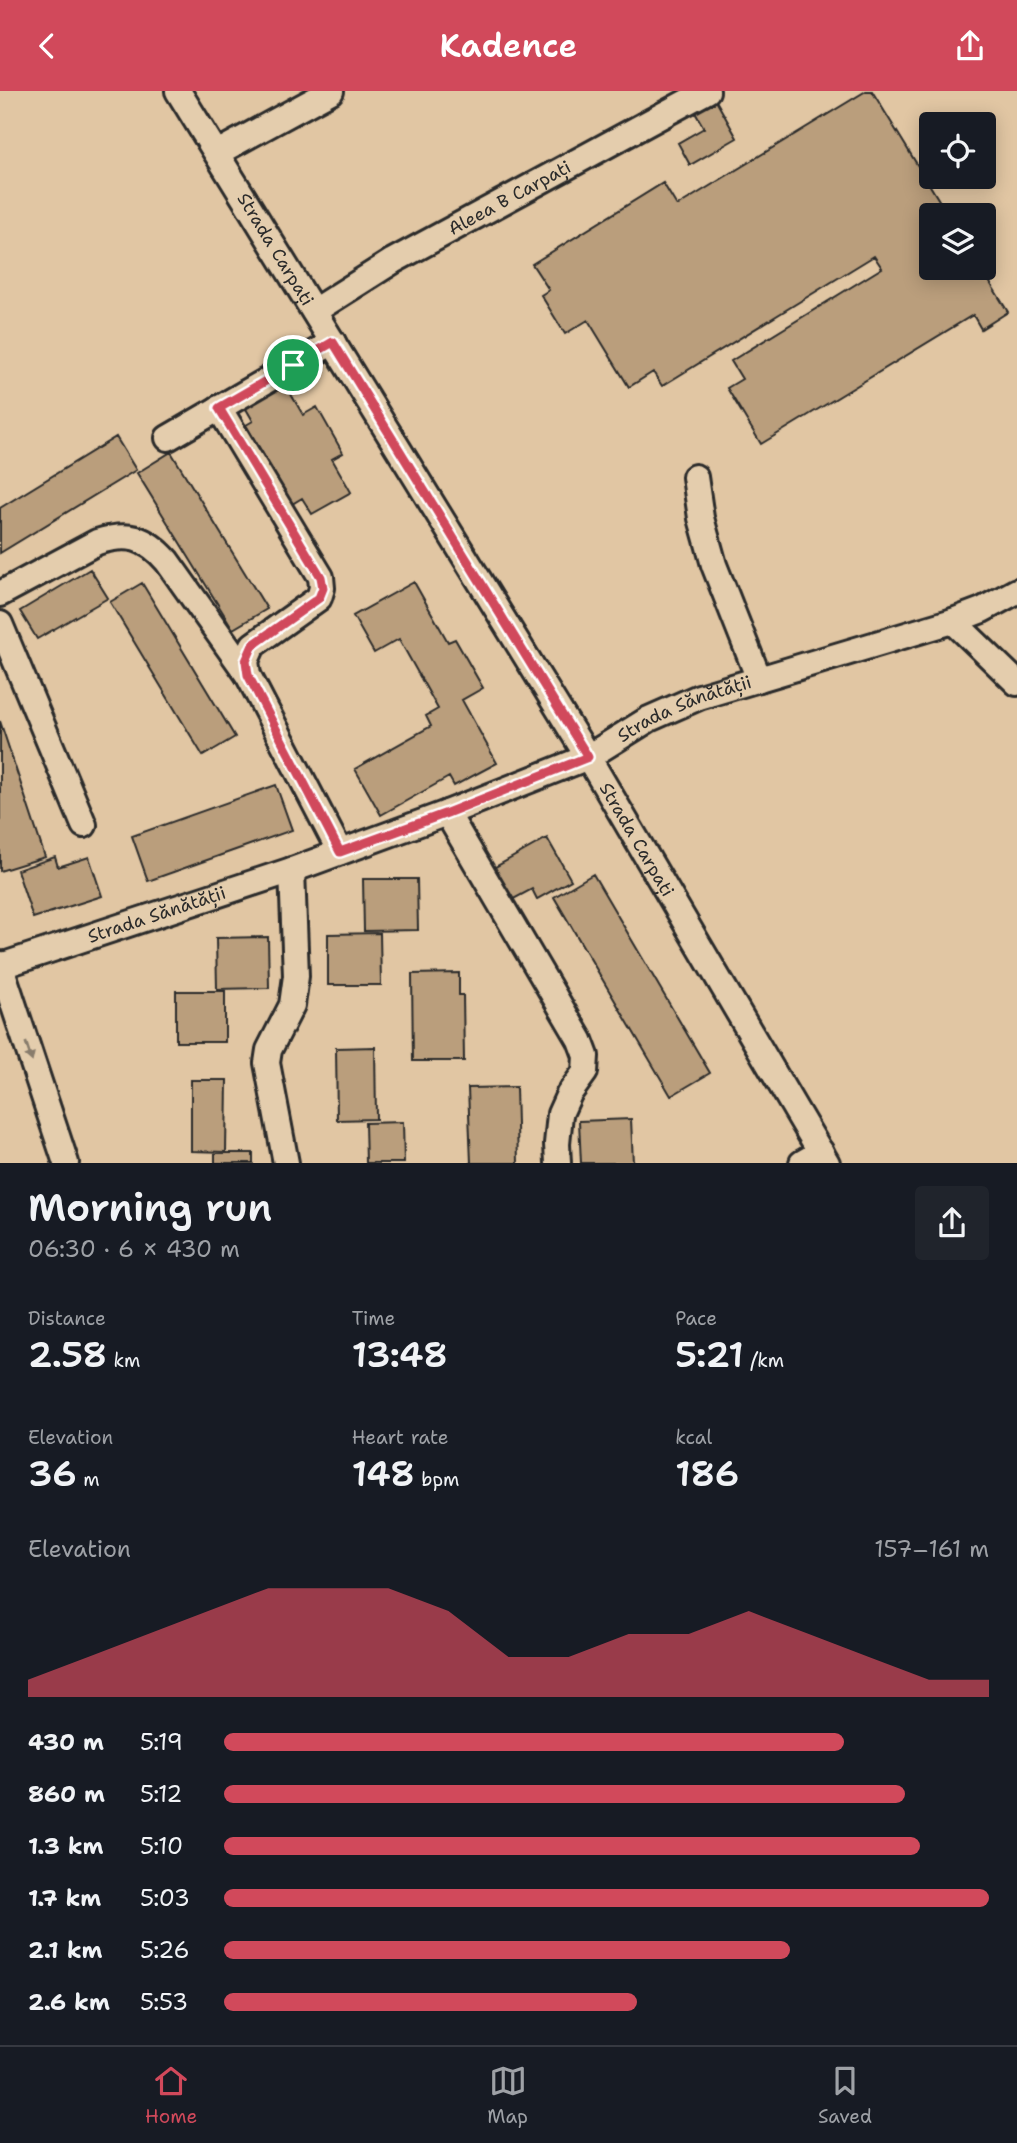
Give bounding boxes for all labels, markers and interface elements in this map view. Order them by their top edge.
text: Kadence [440,24,577,67]
icon: back [28,27,66,65]
icon: share [951,27,989,65]
map controls [919,112,996,280]
button: locate [919,112,996,189]
street label: Aleea B Carpați [444,155,575,241]
street label: Strada Carpați [232,188,319,310]
button: layers [919,203,996,280]
pin [263,335,323,395]
icon: arrive [274,346,312,384]
street label: Strada Sănătății [613,670,754,748]
street label: Strada Carpați [594,778,680,901]
street label: Strada Sănătății [85,881,229,949]
one-way arrow [24,1042,35,1063]
text: Morning run [28,1182,272,1233]
button: share [915,1186,989,1260]
text: 06:30 · 6 × 430 m [28,1234,240,1264]
text: Distance [28,1306,106,1331]
text: Time [352,1306,395,1331]
text: Pace [675,1306,717,1331]
text: 2.58 [28,1331,107,1378]
text: 13:48 [352,1331,448,1378]
text: 5:21 [675,1331,744,1378]
text: km [107,1348,140,1373]
text: /km [744,1348,784,1373]
text: Elevation [28,1425,113,1450]
text: Heart rate [352,1425,448,1450]
text: kcal [675,1425,712,1450]
text: 36 [28,1450,77,1497]
text: 148 [352,1450,415,1497]
text: 186 [675,1450,739,1497]
text: m [77,1467,100,1492]
text: bpm [415,1467,459,1492]
text: Elevation [28,1534,131,1564]
text: 157–161 m [874,1534,989,1564]
text: 430 m [28,1727,104,1757]
text: 5:19 [140,1727,183,1757]
text: 860 m [28,1779,105,1809]
text: 5:12 [140,1779,182,1809]
text: 1.3 km [28,1831,103,1861]
text: 5:10 [140,1831,183,1861]
text: 1.7 km [28,1883,101,1913]
text: 5:03 [140,1883,190,1913]
text: 2.1 km [28,1935,102,1965]
text: 5:26 [140,1935,190,1965]
text: 2.6 km [28,1987,110,2017]
text: 5:53 [140,1987,188,2017]
tab: Home [145,2062,197,2129]
tab: Map [487,2062,528,2129]
tab: Saved [818,2062,872,2129]

